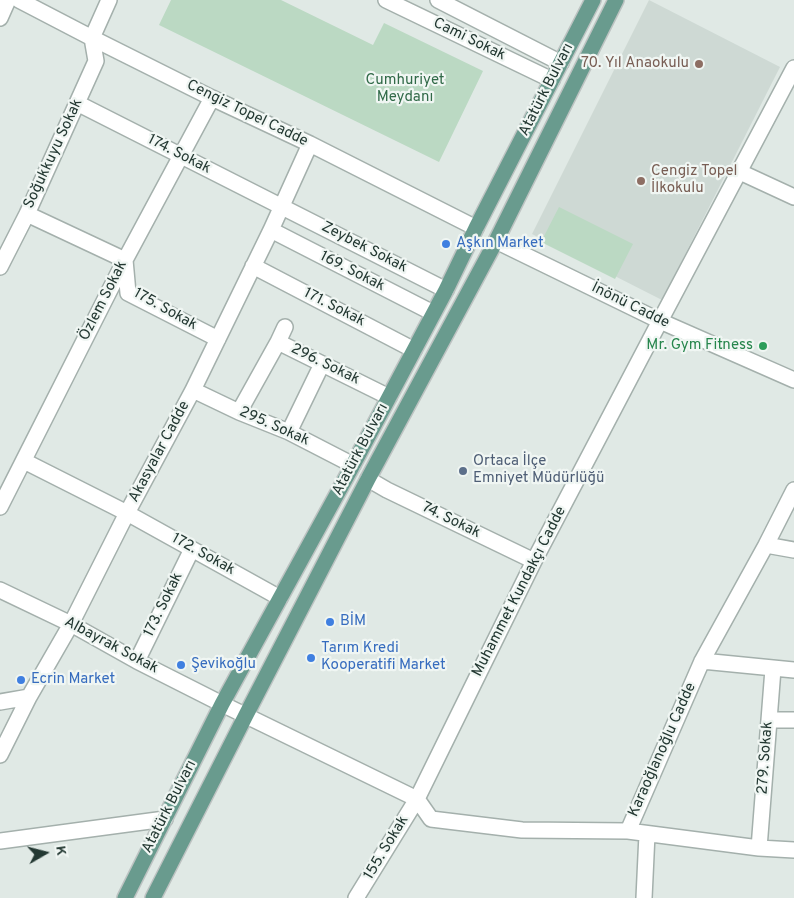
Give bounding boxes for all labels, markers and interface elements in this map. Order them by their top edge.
street label: Cami Sokak [430,15,508,65]
street label: Atatürk Bulvarı [516,41,578,139]
place label: 70. Yıl Anaokulu [581,55,689,73]
marker: 70. Yıl Anaokulu [693,58,705,70]
park label: Cumhuriyet Meydanı [366,72,444,107]
street label: Cengiz Topel Cadde [183,77,311,151]
street label: Soğukkuyu Sokak [21,96,87,212]
street label: 174. Sokak [144,131,214,179]
place label: Cengiz Topel İlkokulu [651,163,737,198]
marker: Cengiz Topel İlkokulu [635,175,647,187]
street label: Zeybek Sokak [318,219,410,277]
place label: Aşkın Market [456,235,544,253]
marker: Aşkın Market [440,238,452,250]
street label: 169. Sokak [317,248,387,296]
street label: Özlem Sokak [76,258,132,344]
street label: İnönü Cadde [588,279,672,333]
street label: 175. Sokak [130,285,200,335]
street label: 171. Sokak [300,285,368,331]
place label: Mr. Gym Fitness [646,337,753,355]
marker: Mr. Gym Fitness [757,340,769,352]
street label: 296. Sokak [288,341,362,389]
street label: Akasyalar Cadde [126,398,194,506]
street label: Atatürk Bulvarı [329,401,393,499]
street label: 295. Sokak [236,404,312,450]
place label: Ortaca İlçe Emniyet Müdürlüğü [473,453,604,488]
marker: Ortaca İlçe Emniyet Müdürlüğü [457,465,469,477]
street label: 74. Sokak [419,499,483,543]
street label: Muhammet Kundakçı Cadde [469,504,571,680]
street label: 172. Sokak [168,530,238,580]
street label: 173. Sokak [141,570,187,640]
place label: BİM [340,613,366,631]
street label: Albayrak Sokak [61,614,161,678]
marker: BİM [324,616,336,628]
place label: Tarım Kredi Kooperatifi Market [321,640,446,675]
marker: Tarım Kredi Kooperatifi Market [305,652,317,664]
place label: Şevikoğlu [191,656,256,674]
marker: Şevikoğlu [175,659,187,671]
place label: Ecrin Market [31,671,115,689]
marker: Ecrin Market [15,674,27,686]
street label: Karaoğlanoğlu Cadde [625,680,701,820]
street label: 279. Sokak [754,721,778,795]
street label: Atatürk Bulvarı [139,758,201,856]
street label: 155. Sokak [361,813,413,883]
north arrow [20,828,70,878]
text: K [51,845,69,857]

